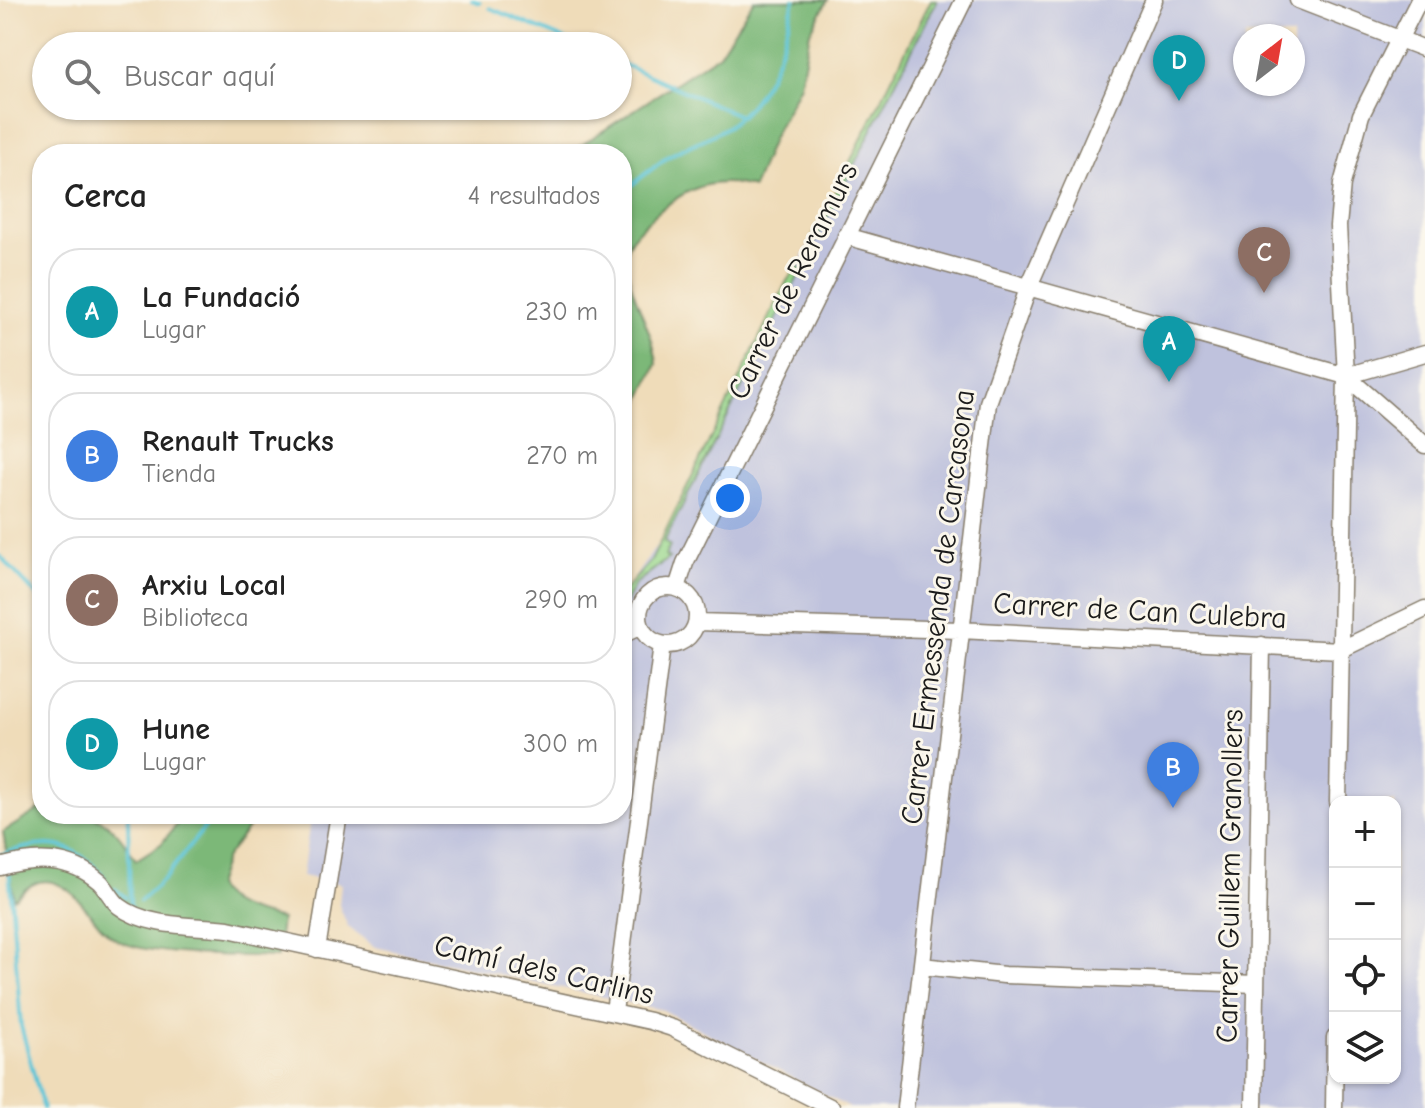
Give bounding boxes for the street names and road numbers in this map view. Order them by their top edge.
street label: Carrer de Reramurs [721,157,865,405]
street label: Carrer Ermessenda de Carcasona [894,388,982,826]
street label: Carrer de Can Culebra [992,586,1288,636]
street label: Carrer Guillem Granollers [1210,709,1250,1043]
street label: Camí dels Carlins [431,928,657,1012]

